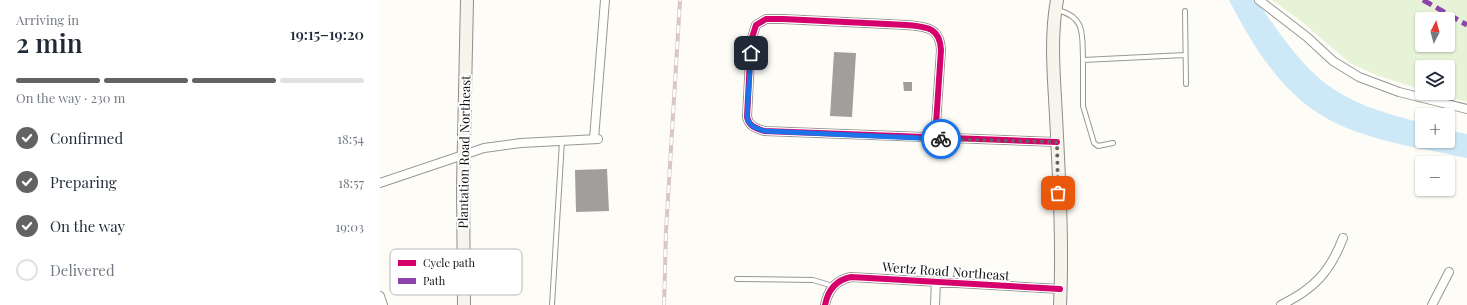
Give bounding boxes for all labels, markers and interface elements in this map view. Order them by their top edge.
text: Arriving in [16,11,79,28]
north arrow [1415,12,1455,52]
map controls [1415,12,1455,196]
text: 19:15–19:20 [290,24,364,44]
text: 2 min [16,25,82,60]
pin [734,36,768,70]
icon: home [740,42,762,64]
button: layers [1415,60,1455,100]
street label: Plantation Road Northeast [454,75,473,229]
text: On the way · 230 m [16,89,125,106]
button: + [1415,108,1455,148]
courier [921,119,961,159]
icon: check [16,127,38,149]
text: Confirmed [50,128,123,148]
icon: bike [930,128,952,150]
text: 18:54 [337,130,364,147]
button: − [1415,156,1455,196]
icon: check [16,171,38,193]
text: Preparing [50,172,117,192]
text: 18:57 [338,174,364,191]
pin [1041,176,1075,210]
icon: bag [1047,182,1069,204]
icon: check [16,215,38,237]
text: On the way [50,216,125,236]
text: 19:03 [335,218,364,235]
legend [390,249,522,295]
text: Cycle path [423,255,475,270]
street label: Wertz Road Northeast [881,258,1011,283]
text: Delivered [50,260,115,280]
text: Path [423,273,446,288]

